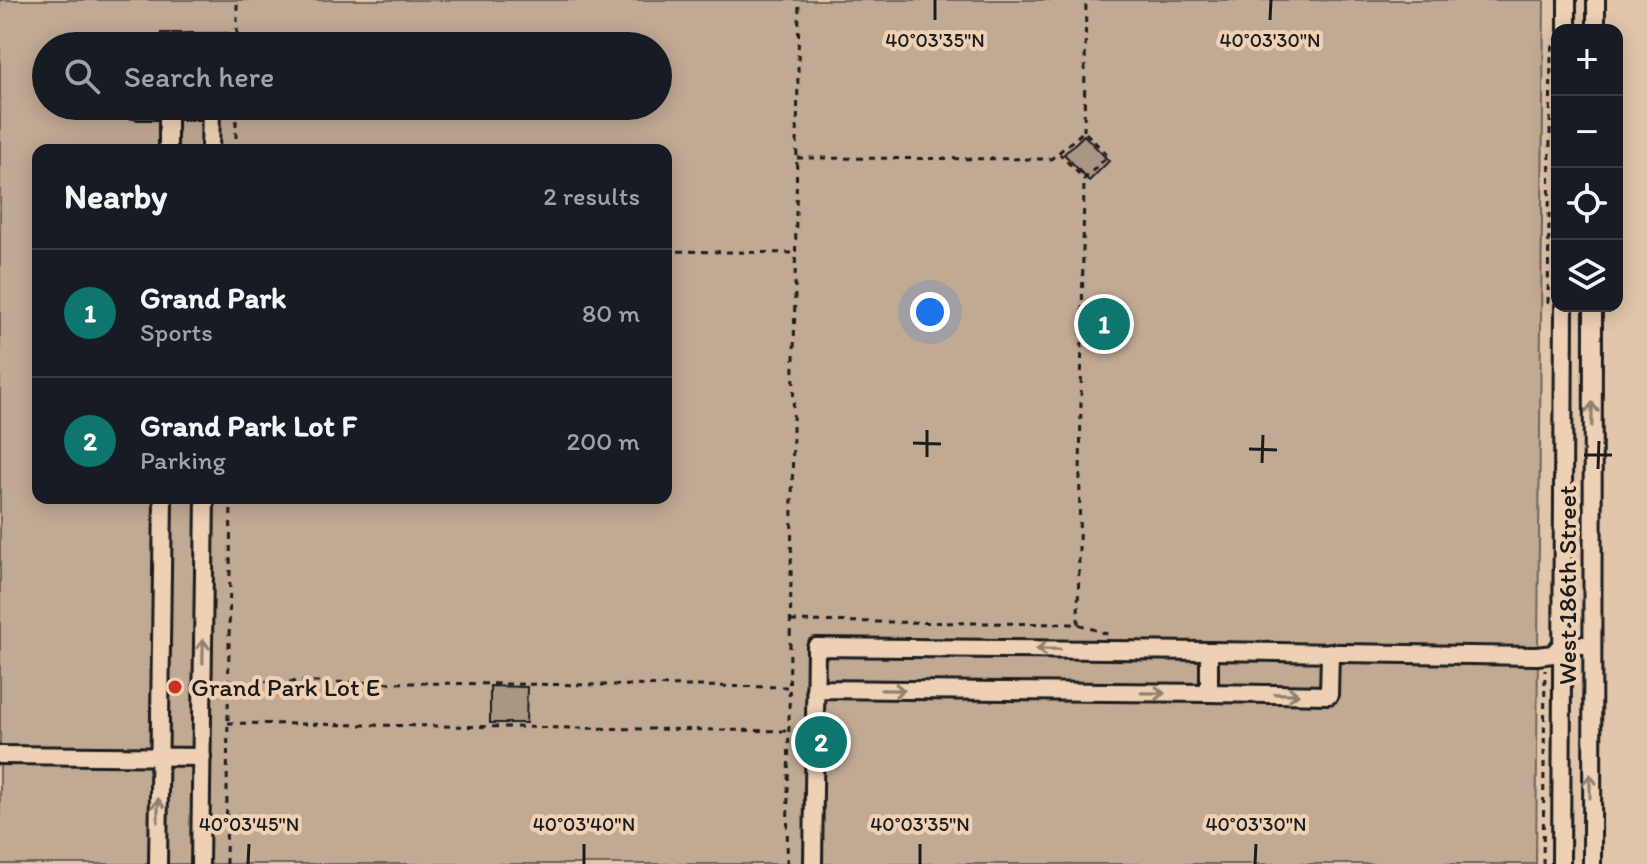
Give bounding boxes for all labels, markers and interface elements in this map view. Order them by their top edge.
map controls [1551,24,1623,312]
button: + [1551,24,1623,96]
text: 40°03'35"N [885,28,985,52]
text: 40°03'30"N [1219,28,1321,52]
search box [32,32,672,120]
icon: search [60,54,104,98]
text: Search here [124,58,274,95]
button: − [1551,96,1623,168]
button: locate [1551,168,1623,240]
text: Nearby [64,176,167,217]
text: 2 results [543,180,640,212]
button: layers [1551,240,1623,312]
text: Grand Park [140,279,286,316]
your location [910,292,950,332]
pin: 1 [1078,294,1130,354]
text: 1 [84,297,96,329]
text: 80 m [582,297,640,329]
text: Sports [140,316,213,348]
one-way arrow [1584,401,1600,428]
text: Grand Park Lot F [140,407,357,444]
text: 2 [83,425,97,457]
text: 200 m [567,425,640,457]
text: Parking [140,444,226,476]
street label: West 186th Street [1551,485,1583,685]
one-way arrow [196,638,211,665]
one-way arrow [1035,641,1062,657]
place label: Grand Park Lot E [191,671,380,703]
marker: Grand Park Lot E [166,678,184,696]
one-way arrow [879,682,906,698]
one-way arrow [1139,685,1166,701]
one-way arrow [1273,686,1300,702]
pin: 2 [795,712,847,772]
one-way arrow [1582,773,1598,800]
one-way arrow [150,797,166,824]
text: 40°03'45"N [199,812,299,836]
text: 40°03'40"N [533,812,635,836]
text: 40°03'35"N [870,812,970,836]
text: 40°03'30"N [1205,812,1307,836]

